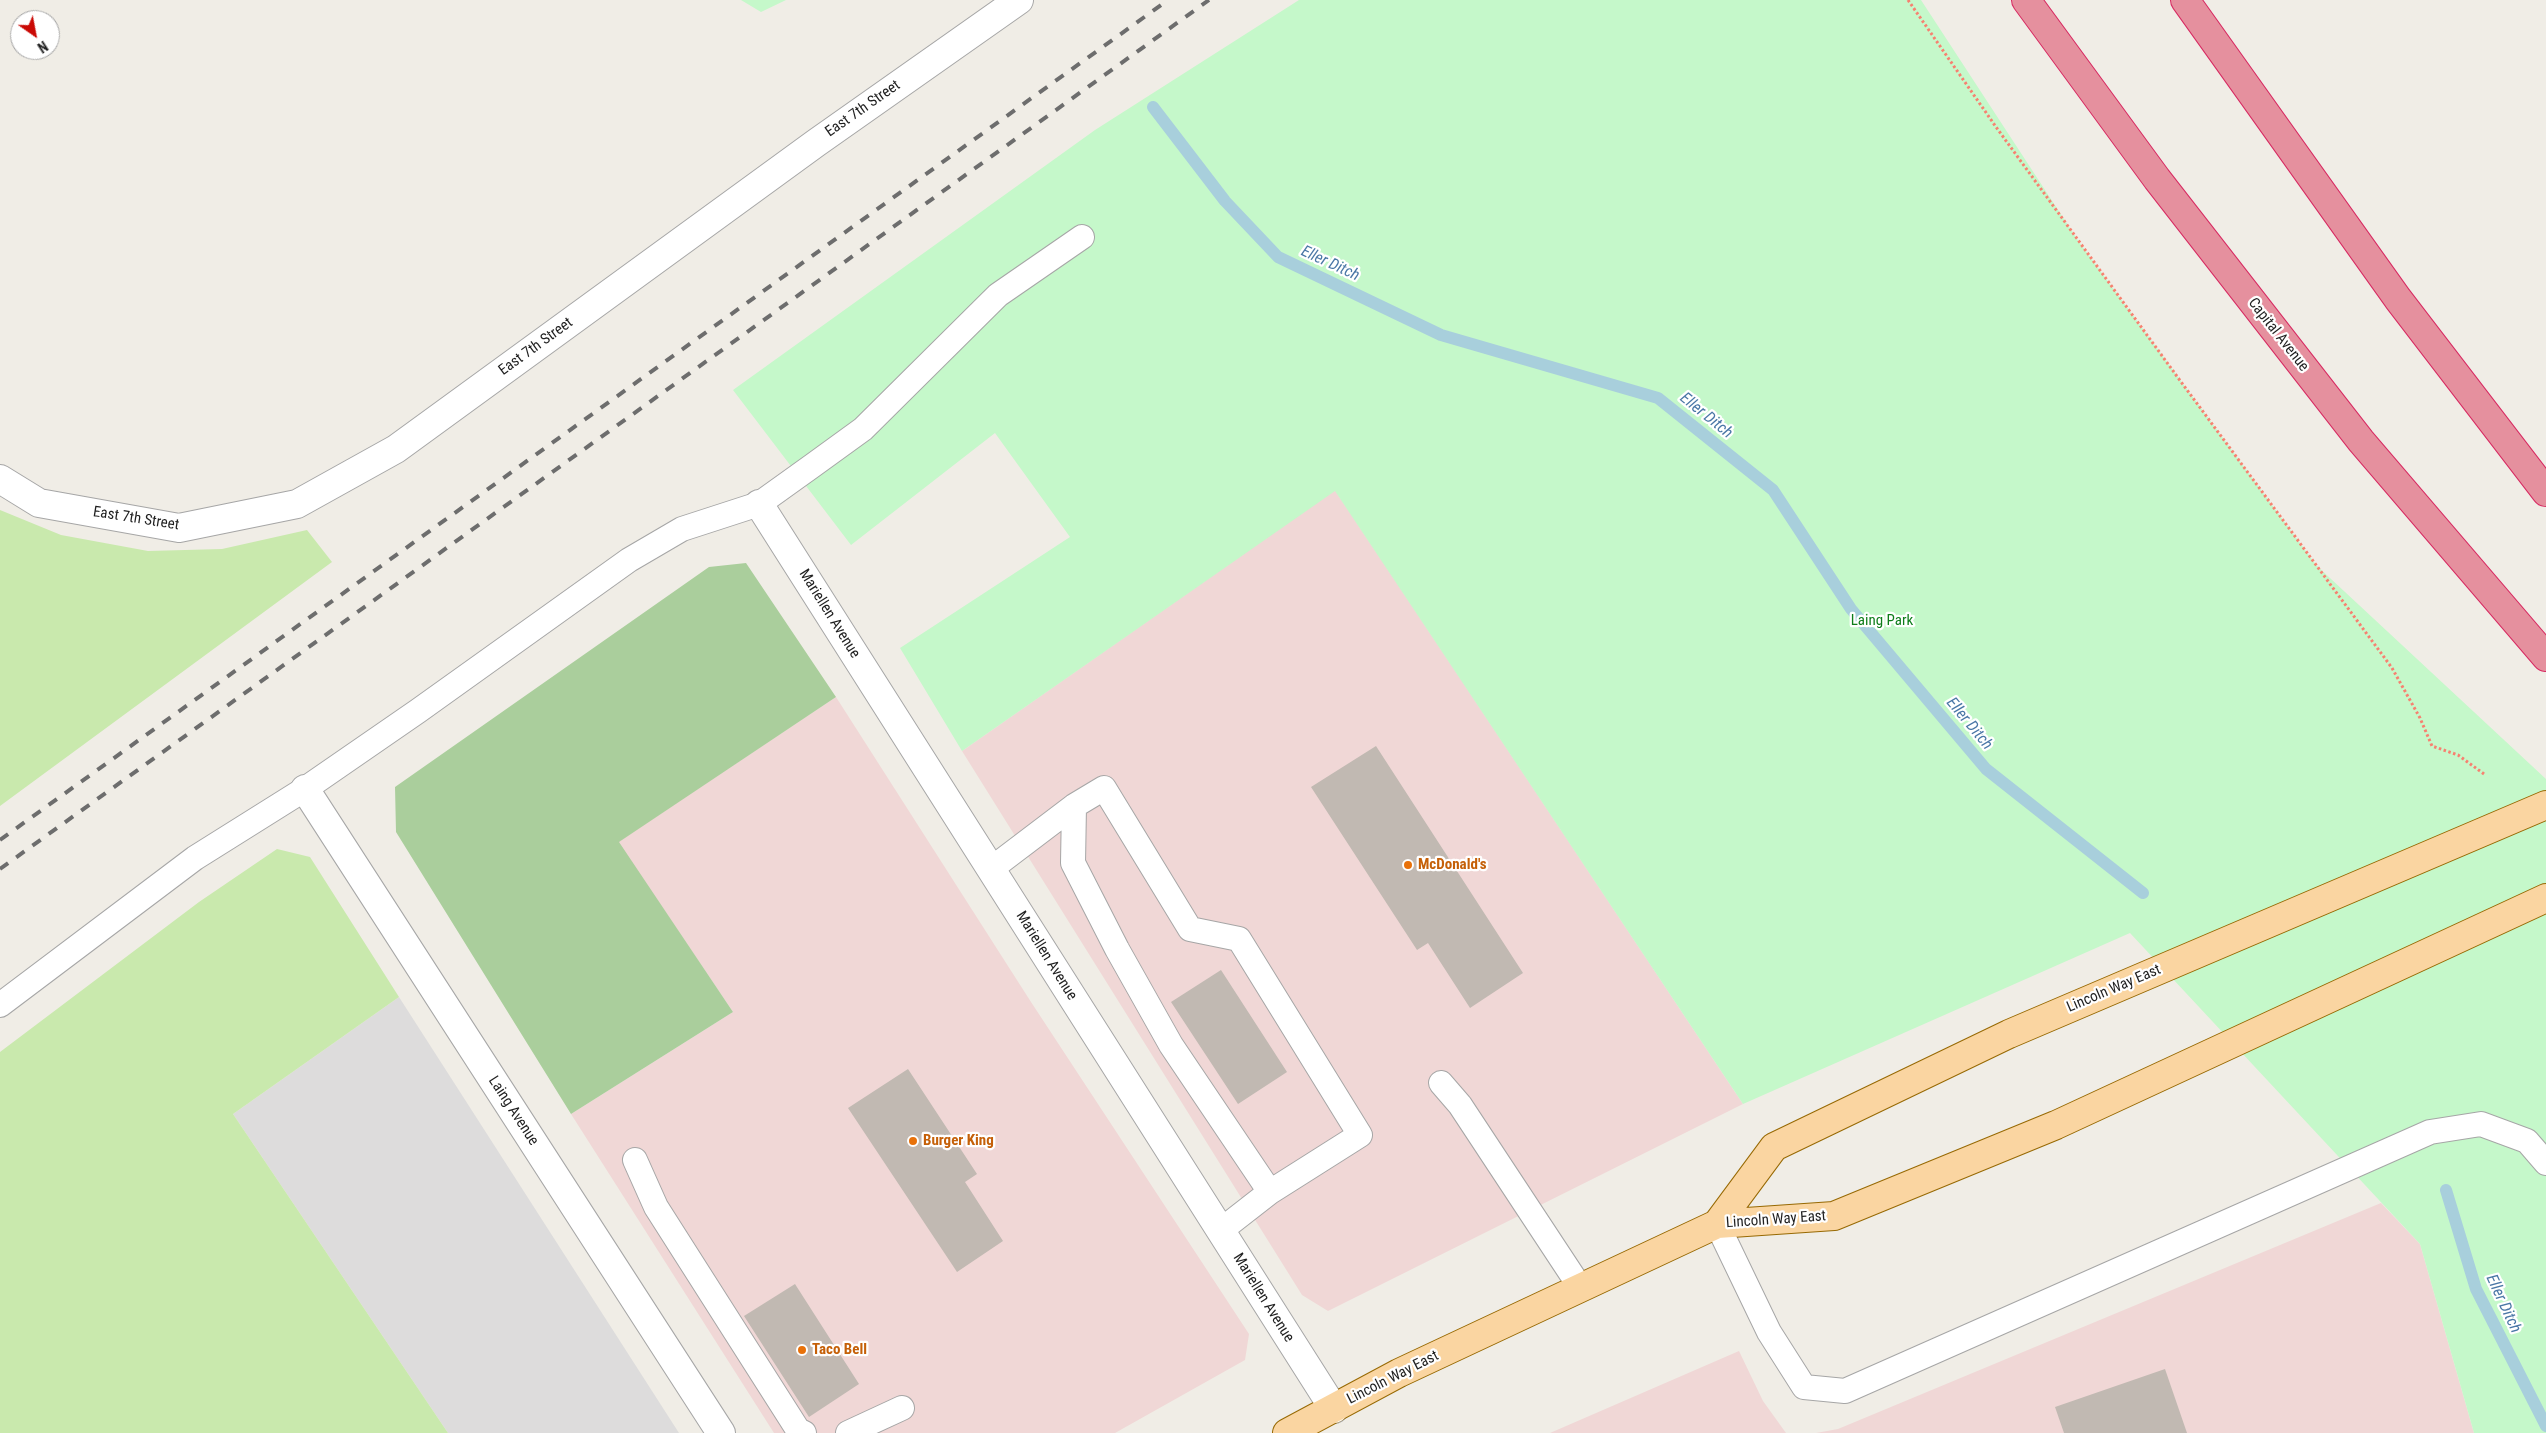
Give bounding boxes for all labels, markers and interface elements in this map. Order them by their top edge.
north arrow [10,10,60,60]
text: N [35,38,51,56]
street label: East 7th Street [822,77,904,141]
water label: Eller Ditch [1298,242,1362,286]
street label: Capital Avenue [2244,295,2312,375]
street label: East 7th Street [496,314,576,380]
water label: Eller Ditch [1676,389,1736,443]
street label: East 7th Street [92,503,180,535]
street label: Mariellen Avenue [795,566,863,662]
park label: Laing Park [1851,612,1913,630]
water label: Eller Ditch [1942,694,1996,754]
place label: McDonald's [1418,856,1486,874]
marker: McDonald's [1402,859,1414,871]
street label: Mariellen Avenue [1012,908,1080,1004]
street label: Lincoln Way East [2064,961,2164,1017]
street label: Laing Avenue [484,1073,542,1149]
place label: Burger King [923,1132,994,1150]
marker: Burger King [907,1135,919,1147]
street label: Lincoln Way East [1725,1208,1827,1232]
street label: Mariellen Avenue [1229,1250,1297,1346]
water label: Eller Ditch [2481,1272,2525,1336]
place label: Taco Bell [812,1341,867,1359]
marker: Taco Bell [796,1344,808,1356]
street label: Lincoln Way East [1344,1347,1442,1409]

